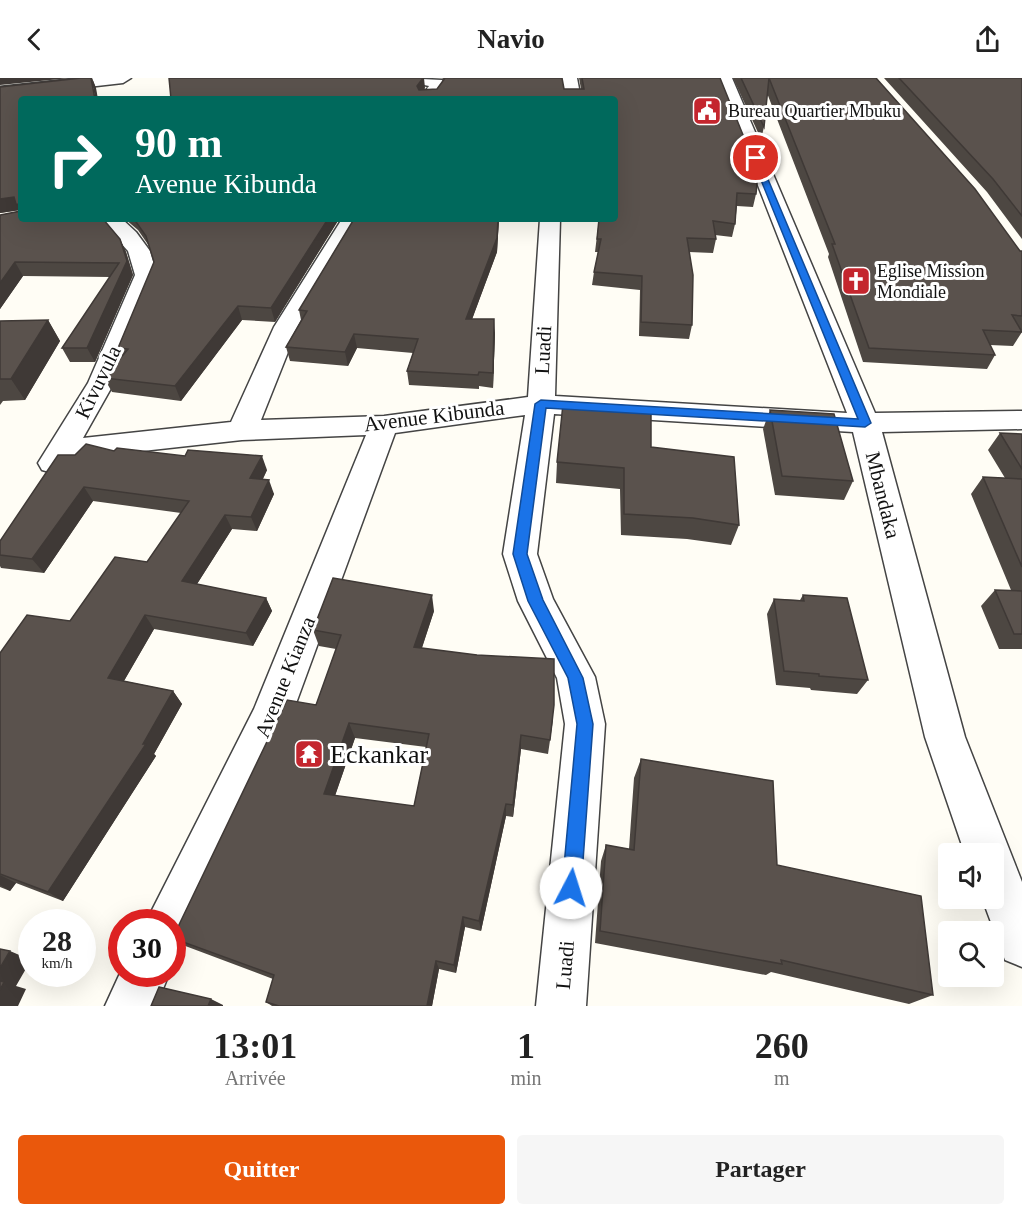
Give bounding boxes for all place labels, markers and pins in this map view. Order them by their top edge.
public building icon: Bureau Quartier Mbuku [691,95,723,127]
place label: Bureau Quartier Mbuku [728,101,901,121]
pin [730,132,781,183]
place label: Eglise Mission Mondiale [877,261,985,302]
church icon: Eglise Mission Mondiale [840,265,872,297]
temple icon: Eckankar [293,738,325,770]
place label: Eckankar [330,740,429,769]

